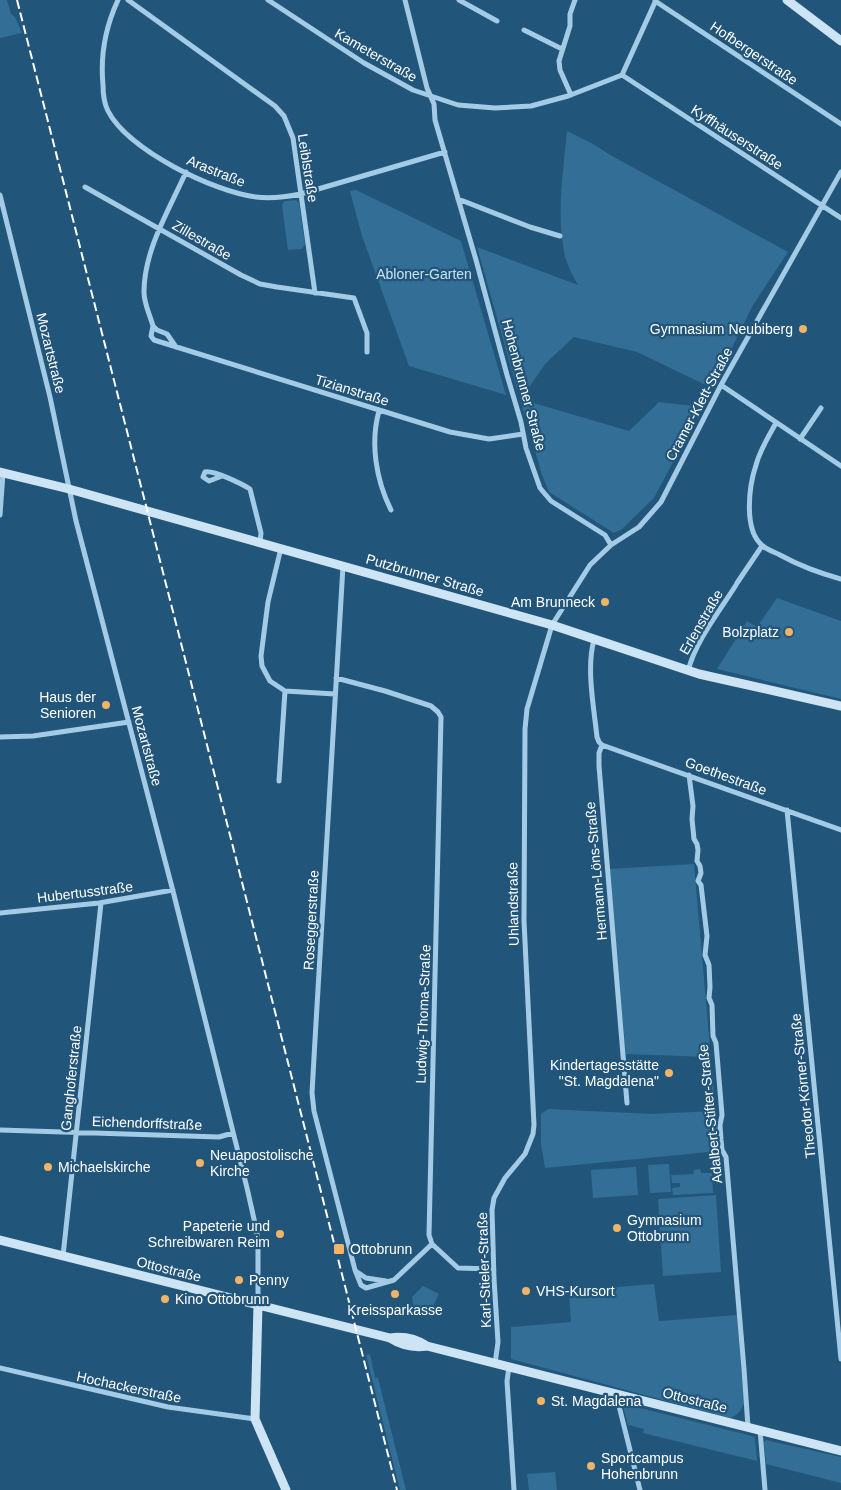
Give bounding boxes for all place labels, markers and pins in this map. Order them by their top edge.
place label: Gymnasium Neubiberg [650,321,793,337]
marker: Gymnasium Neubiberg [797,323,809,335]
place label: Am Brunneck [511,594,596,610]
marker: Am Brunneck [599,596,611,608]
place label: Bolzplatz [722,624,779,640]
marker: Bolzplatz [783,626,795,638]
place label: Haus der Senioren [39,689,96,721]
marker: Haus der Senioren [100,699,112,711]
place label: Kindertagesstätte "St. Magdalena" [550,1057,659,1089]
marker: Kindertagesstätte "St. Magdalena" [663,1067,675,1079]
place label: Neuapostolische Kirche [210,1147,314,1179]
marker: Neuapostolische Kirche [194,1157,206,1169]
place label: Michaelskirche [58,1159,151,1175]
marker: Michaelskirche [42,1161,54,1173]
place label: Gymnasium Ottobrunn [627,1212,702,1244]
place label: Papeterie und Schreibwaren Reim [148,1218,270,1250]
marker: Gymnasium Ottobrunn [611,1222,623,1234]
marker: Papeterie und Schreibwaren Reim [274,1228,286,1240]
place label: Ottobrunn [350,1241,412,1257]
marker: Ottobrunn [332,1242,346,1256]
place label: Penny [249,1272,289,1288]
marker: Penny [233,1274,245,1286]
place label: VHS-Kursort [536,1283,615,1299]
marker: VHS-Kursort [520,1285,532,1297]
marker: Kreissparkasse [389,1288,401,1300]
place label: Kino Ottobrunn [175,1291,269,1307]
marker: Kino Ottobrunn [159,1293,171,1305]
place label: Kreissparkasse [347,1302,443,1318]
place label: St. Magdalena [551,1393,641,1409]
marker: St. Magdalena [535,1395,547,1407]
place label: Sportcampus Hohenbrunn [601,1450,683,1482]
marker: Sportcampus Hohenbrunn [585,1460,597,1472]

